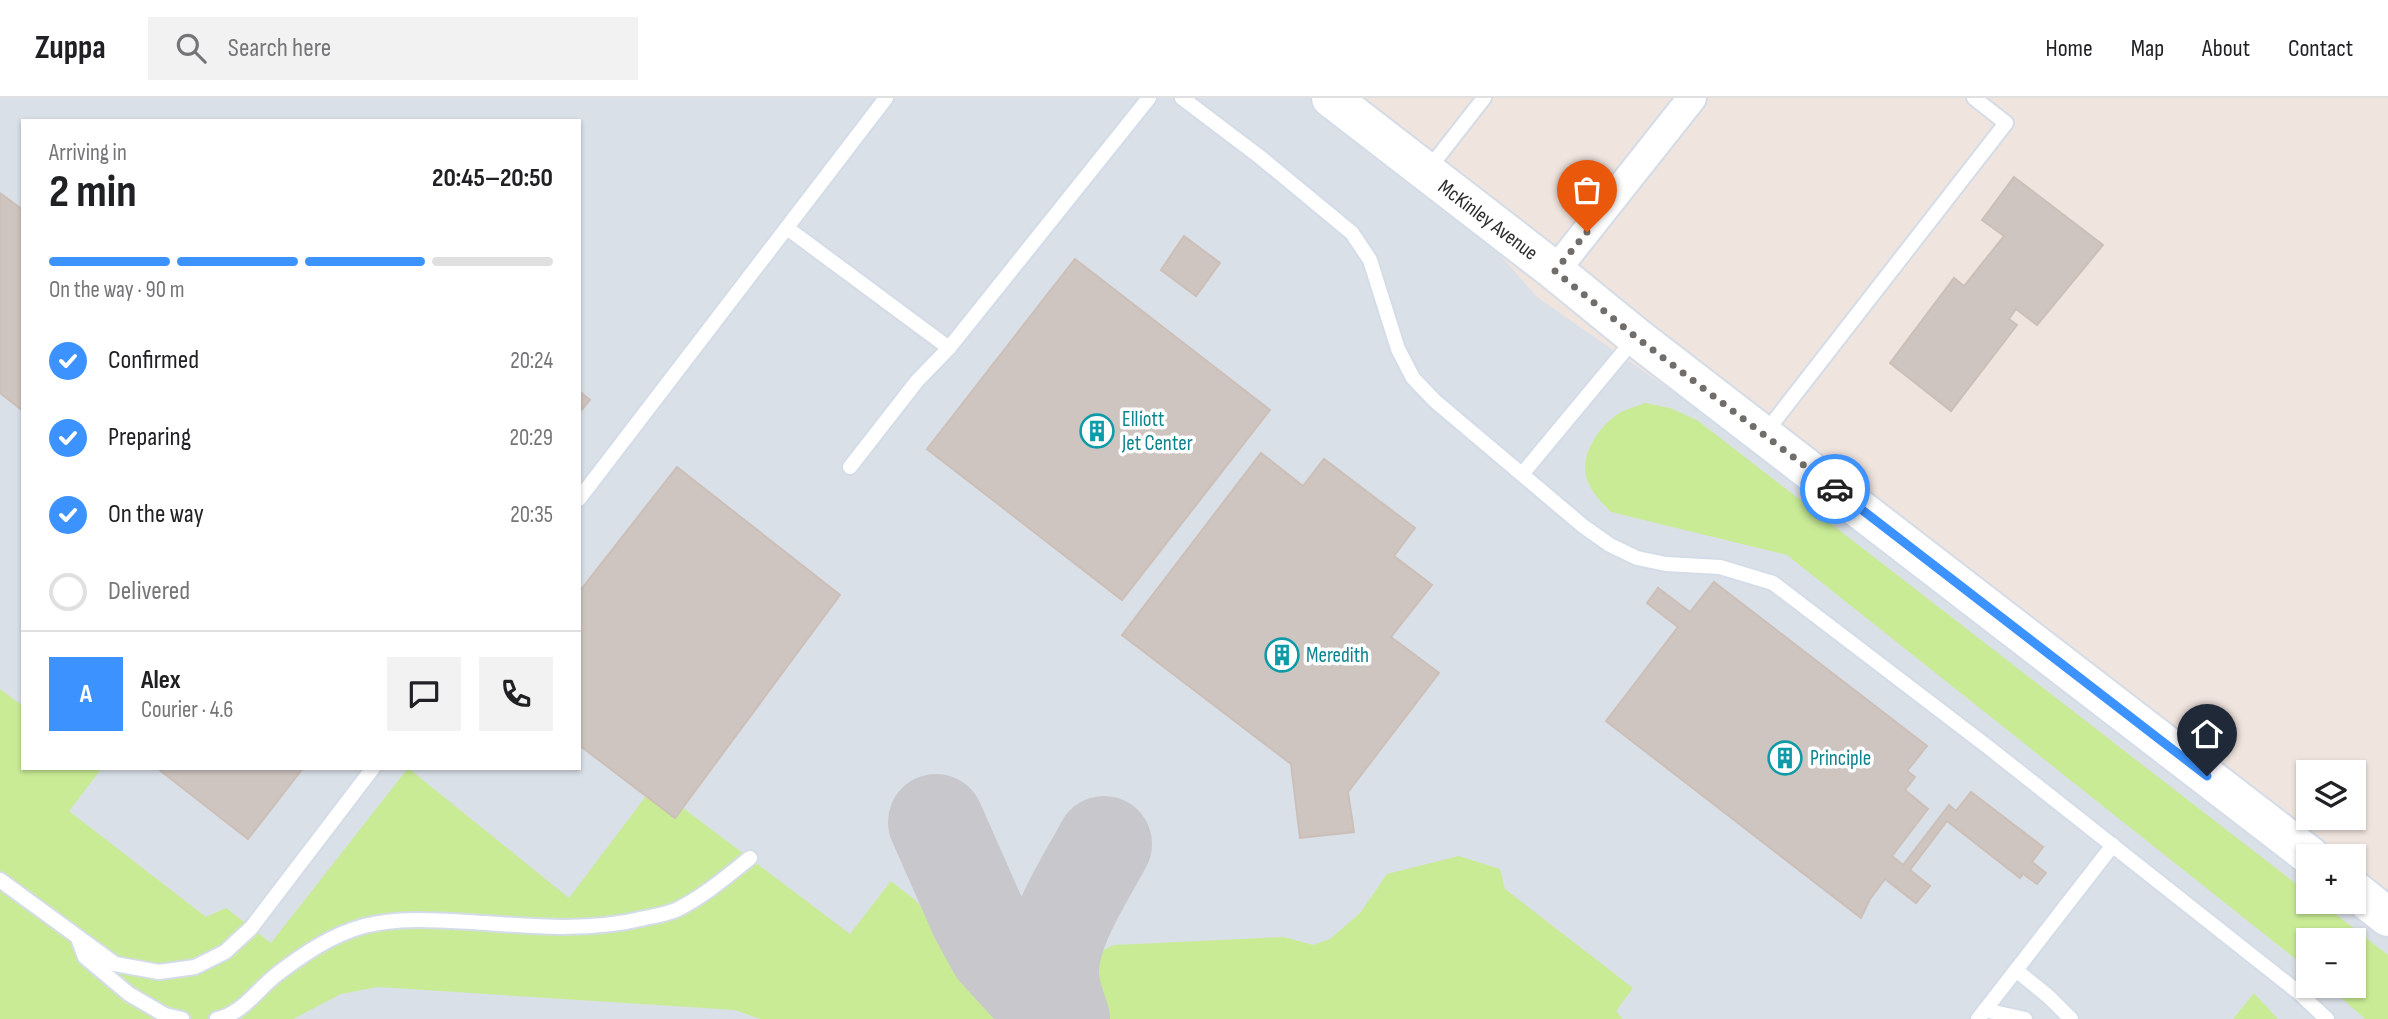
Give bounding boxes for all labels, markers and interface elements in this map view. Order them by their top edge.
search box [148,17,638,80]
text: Zuppa [35,28,106,68]
icon: search [172,29,210,67]
text: Search here [228,33,331,64]
text: Home [2045,34,2093,63]
text: Map [2131,34,2164,63]
text: About [2202,34,2250,63]
text: Contact [2288,34,2353,63]
text: Arriving in [49,139,127,167]
pin [1557,160,1617,232]
text: 20:45–20:50 [432,163,553,194]
text: 2 min [49,165,137,220]
icon: bag [1568,171,1606,209]
street label: McKinley Avenue [1433,174,1543,266]
text: On the way · 90 m [49,276,184,304]
icon: check [49,342,87,380]
text: Confirmed [108,345,199,376]
text: 20:24 [510,347,553,375]
place label: Elliott Jet Center [1121,407,1193,456]
building icon: Elliott Jet Center [1078,412,1116,450]
icon: check [49,419,87,457]
text: Preparing [108,422,191,453]
text: 20:29 [510,424,553,452]
courier [1800,454,1870,524]
icon: car [1816,470,1854,508]
icon: check [49,496,87,534]
text: On the way [108,499,204,530]
text: 20:35 [510,501,553,529]
text: Delivered [108,576,190,607]
building icon: Meredith [1263,636,1301,674]
place label: Meredith [1306,643,1369,668]
button: chat [387,657,461,731]
button: phone [479,657,553,731]
text: Alex [141,665,181,696]
text: A [80,679,92,710]
text: Courier · 4.6 [141,696,233,724]
pin [2177,704,2237,776]
icon: home [2188,715,2226,753]
building icon: Principle [1766,739,1804,777]
place label: Principle [1810,746,1871,771]
map controls [2296,760,2366,998]
button: layers [2296,760,2366,830]
button: + [2296,844,2366,914]
button: − [2296,928,2366,998]

